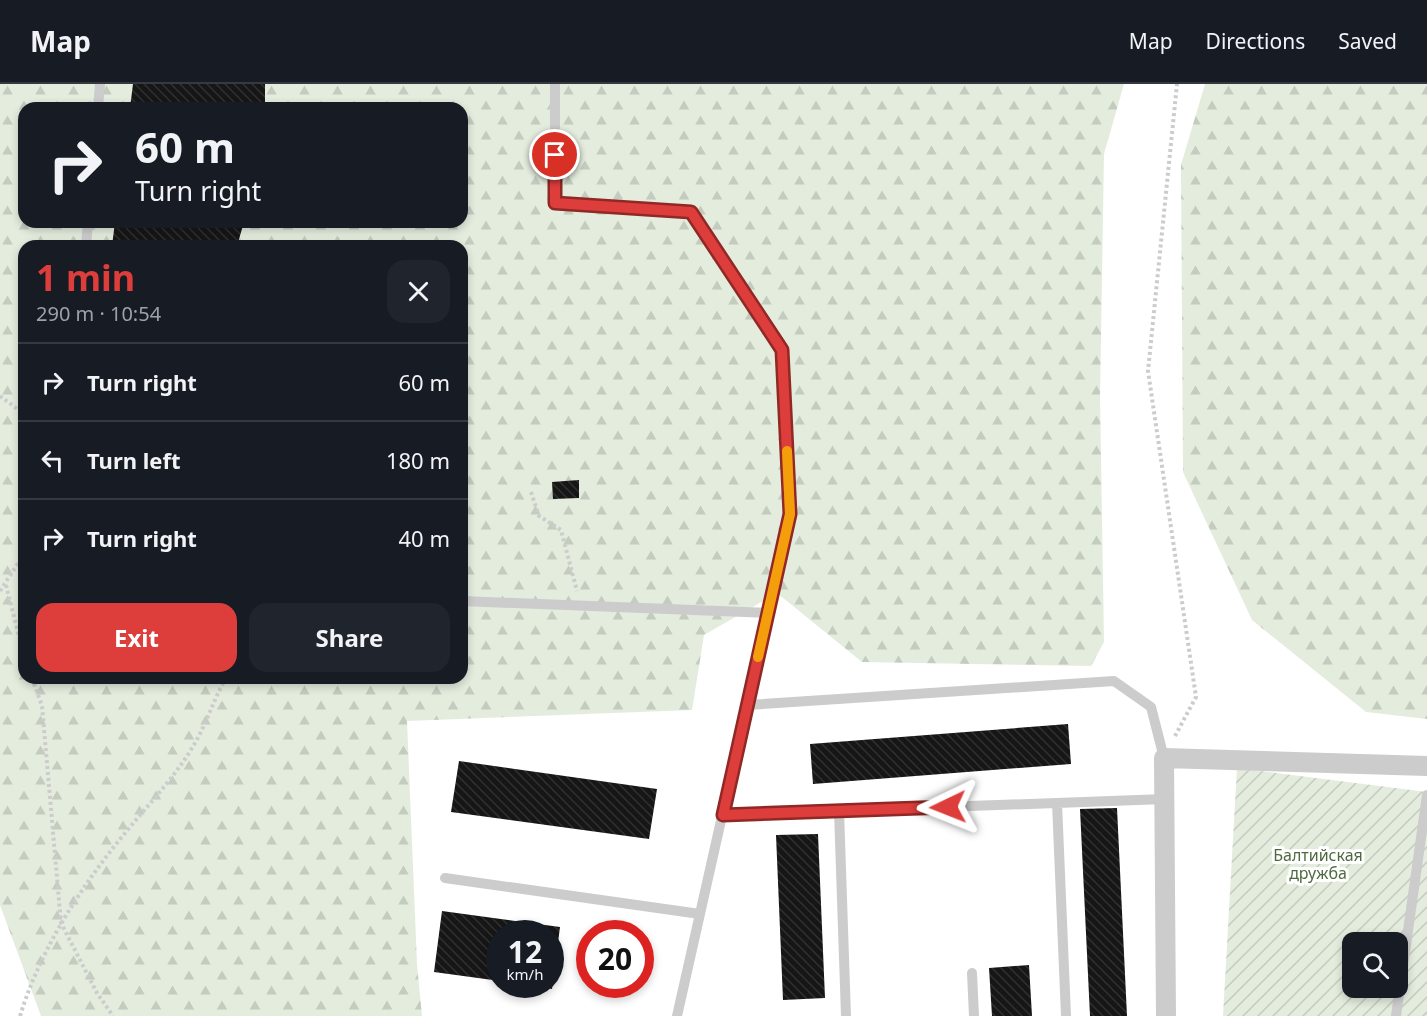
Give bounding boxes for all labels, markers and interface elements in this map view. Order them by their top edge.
text: Map [30,22,91,60]
text: Map [1129,27,1173,55]
text: Directions [1206,27,1305,55]
text: Saved [1338,27,1397,55]
text: 60 m [135,118,235,175]
icon: right [36,126,114,204]
pin [529,129,580,180]
icon: arrive [538,138,571,171]
text: Turn right [135,172,261,209]
text: 1 min [36,253,135,302]
button: close [387,260,450,323]
text: 290 m · 10:54 [36,300,161,327]
icon: right [36,366,69,399]
text: Turn right [87,367,197,397]
text: 60 m [399,367,450,397]
icon: left [36,444,69,477]
text: Turn left [87,445,181,475]
text: 180 m [386,445,450,475]
icon: right [36,522,69,555]
text: Turn right [87,523,197,553]
text: 40 m [399,523,450,553]
button: Exit [36,603,237,672]
button: Share [249,603,450,672]
position arrow [916,775,980,839]
park label: Балтийская дружба [1273,844,1363,884]
speed limit sign: 20 [576,920,654,998]
text: 12 [508,931,542,972]
map controls [1342,932,1408,998]
button: search [1342,932,1408,998]
text: km/h [507,964,543,984]

